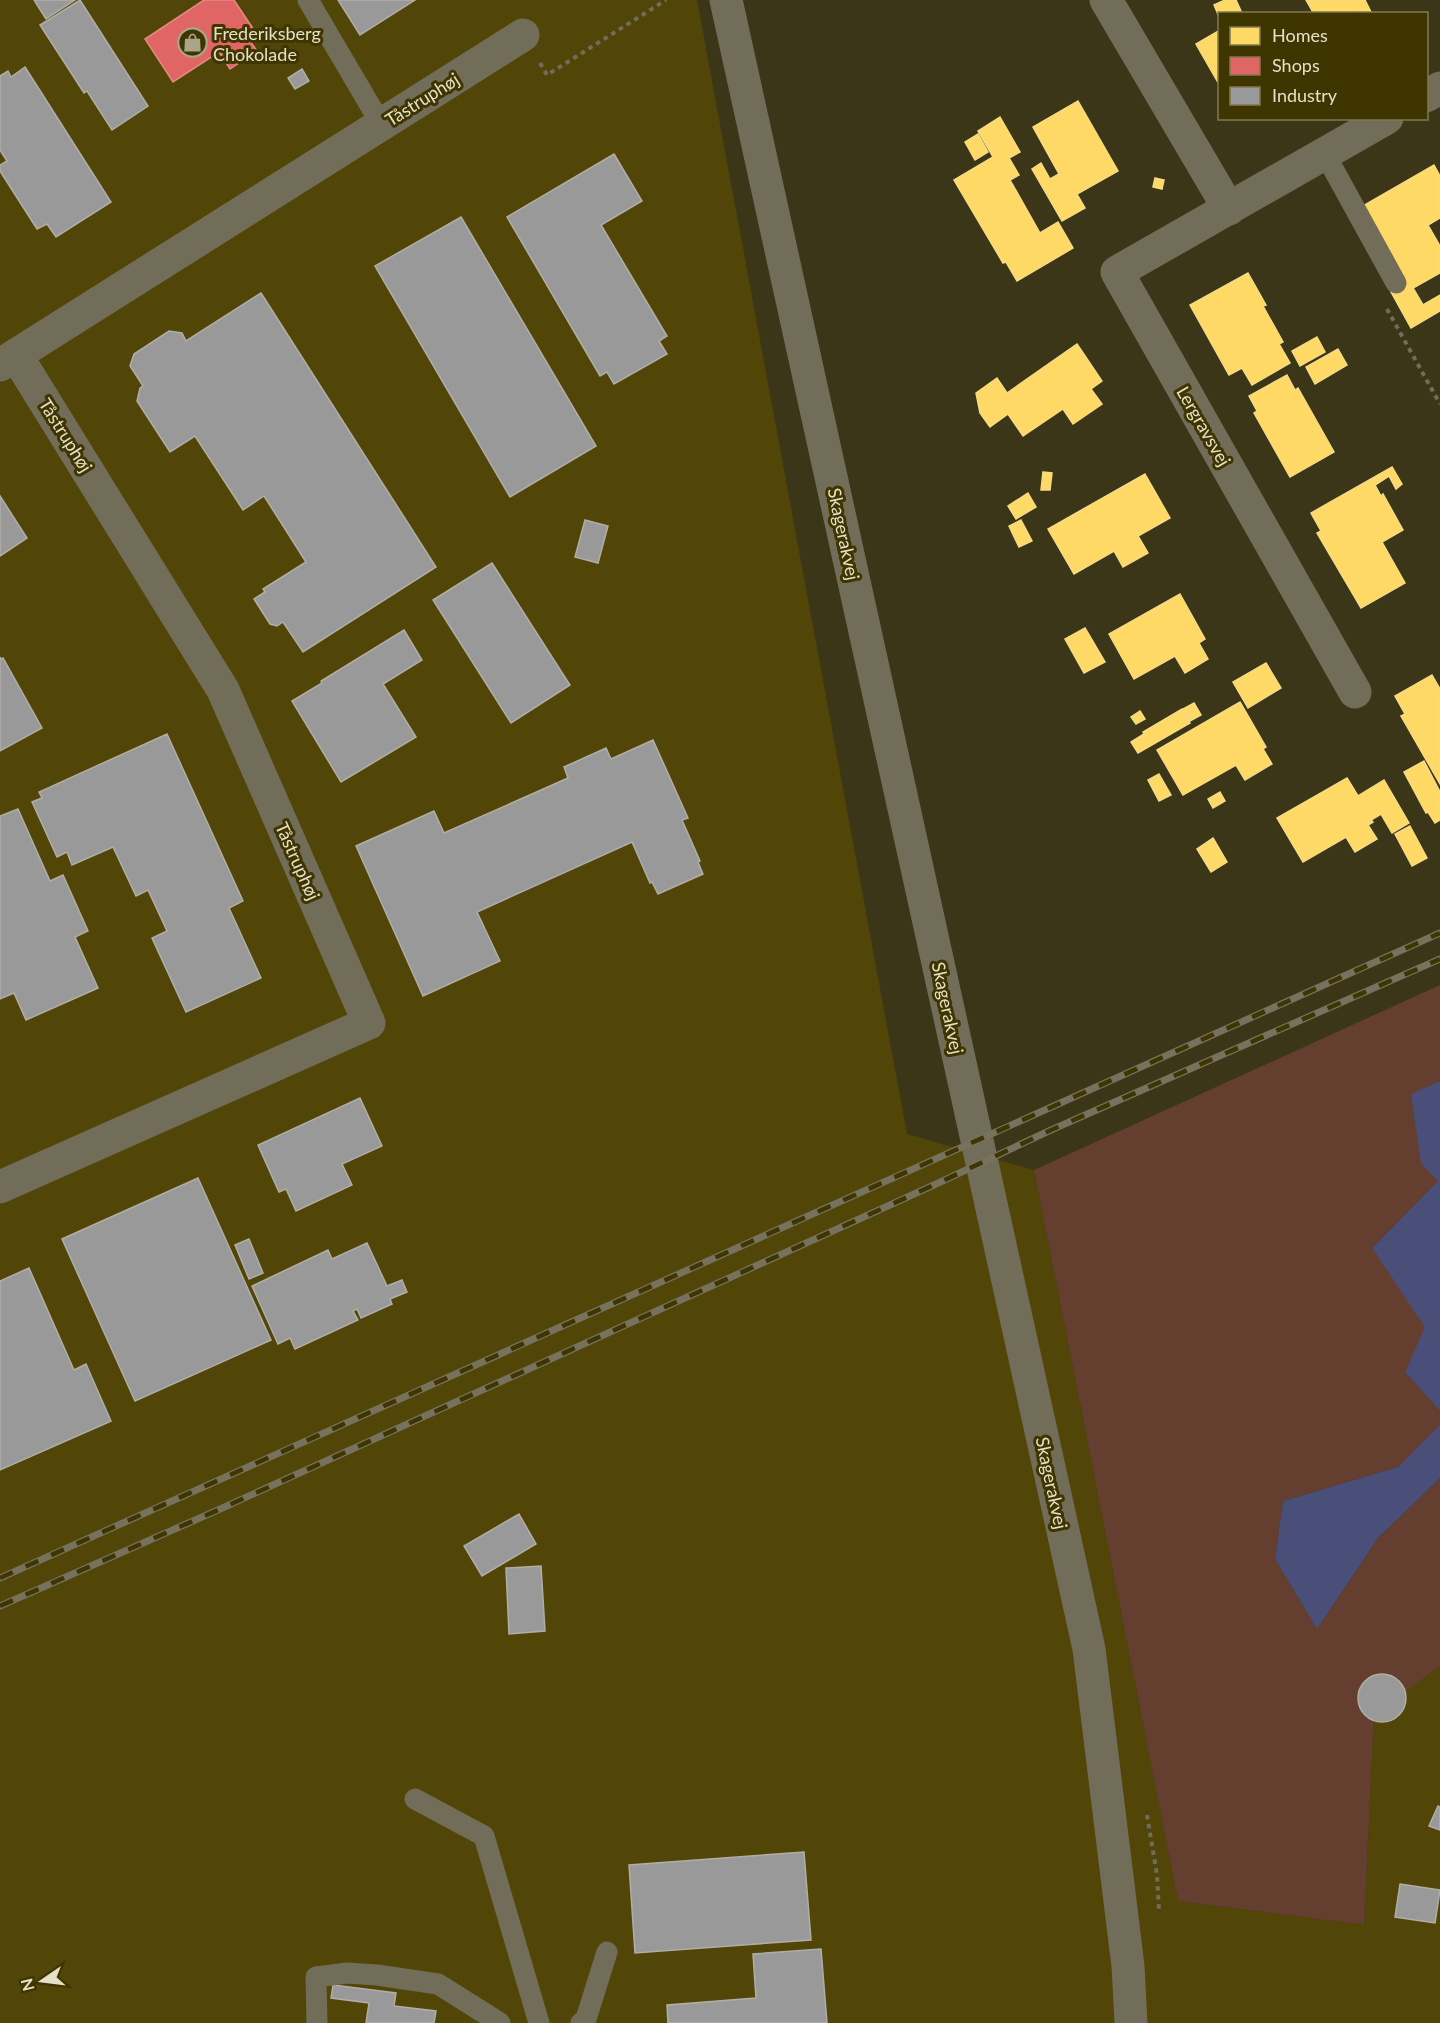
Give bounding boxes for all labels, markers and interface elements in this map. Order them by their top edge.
legend [1218,12,1428,120]
place label: Frederiksberg Chokolade [213,22,321,65]
text: Homes [1272,24,1328,46]
shop icon: Frederiksberg Chokolade [176,27,208,59]
text: Shops [1272,54,1320,76]
street label: Tåstruphøj [381,68,463,130]
text: Industry [1272,84,1338,106]
street label: Lergravsvej [1172,382,1236,470]
street label: Tåstruphøj [35,394,97,476]
street label: Skagerakvej [823,486,865,582]
street label: Tåstruphøj [271,819,325,903]
street label: Skagerakvej [927,960,969,1056]
street label: Skagerakvej [1031,1435,1073,1531]
north arrow [12,1951,72,2011]
text: N [16,1976,38,1993]

